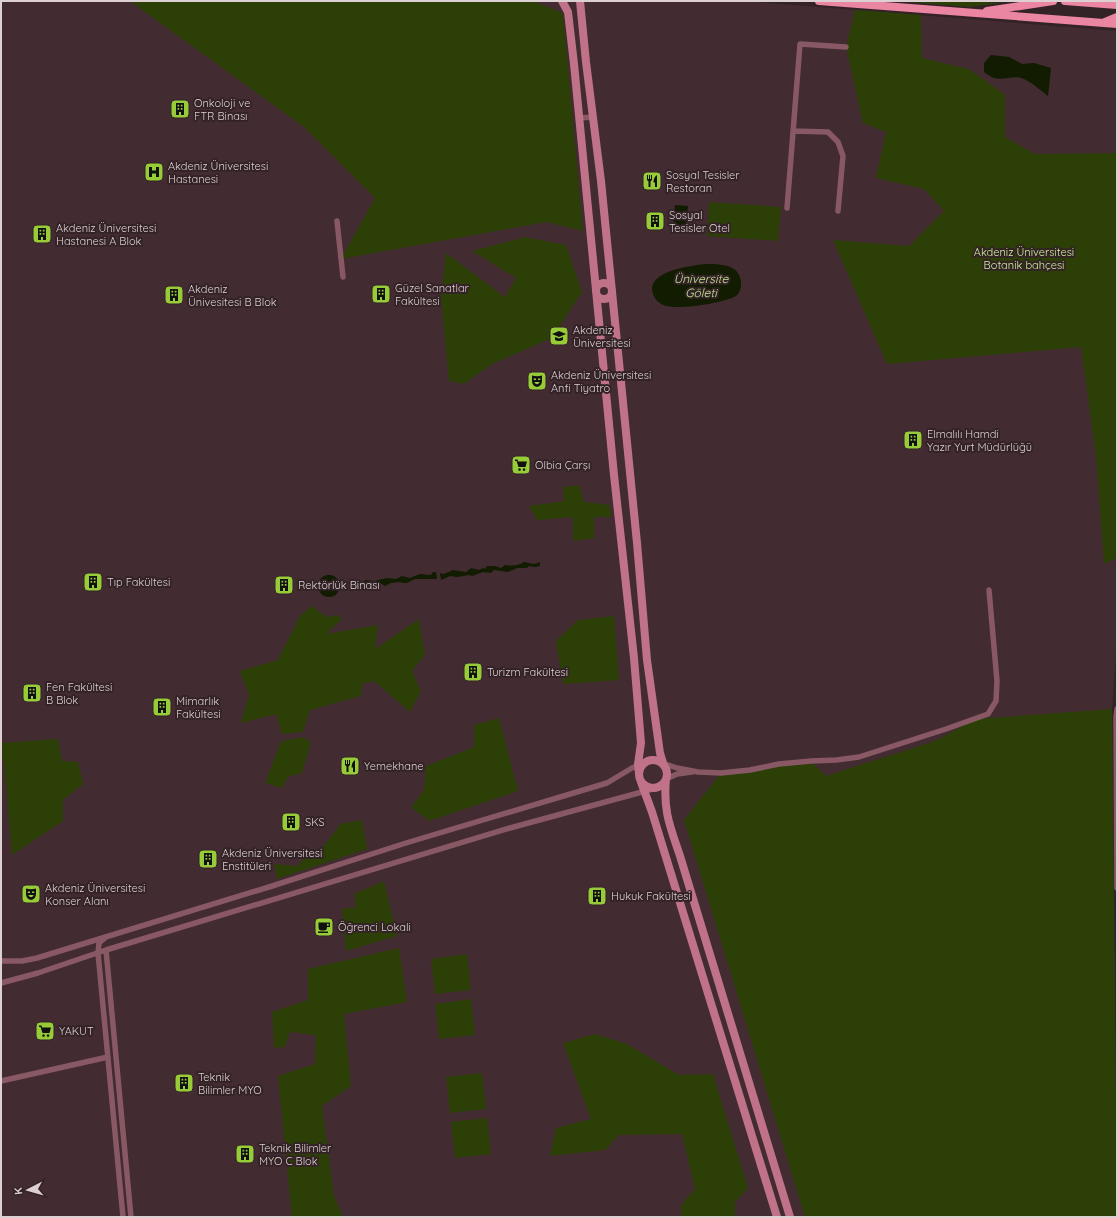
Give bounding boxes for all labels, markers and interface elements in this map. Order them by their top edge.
place label: Onkoloji ve FTR Binası [194,96,250,123]
building icon: Onkoloji ve FTR Binası [169,98,191,120]
place label: Akdeniz Üniversitesi Hastanesi [168,159,268,186]
hospital icon: Akdeniz Üniversitesi Hastanesi [143,161,165,183]
place label: Sosyal Tesisler Restoran [666,168,740,195]
restaurant icon: Sosyal Tesisler Restoran [641,170,663,192]
place label: Sosyal Tesisler Otel [669,208,730,235]
building icon: Sosyal Tesisler Otel [644,210,666,232]
place label: Akdeniz Üniversitesi Hastanesi A Blok [56,221,156,248]
building icon: Akdeniz Üniversitesi Hastanesi A Blok [31,223,53,245]
park label: Akdeniz Üniversitesi Botanik bahçesi [974,245,1074,272]
water label: Üniversite Göleti [674,271,730,300]
place label: Güzel Sanatlar Fakültesi [395,281,470,308]
place label: Akdeniz Ünivesitesi B Blok [188,282,277,309]
building icon: Güzel Sanatlar Fakültesi [370,283,392,305]
building icon: Akdeniz Ünivesitesi B Blok [163,284,185,306]
place label: Akdeniz Üniversitesi [573,323,631,350]
school or university icon: Akdeniz Üniversitesi [548,325,570,347]
place label: Akdeniz Üniversitesi Anfi Tiyatro [551,368,651,395]
theatre icon: Akdeniz Üniversitesi Anfi Tiyatro [526,370,548,392]
place label: Elmalılı Hamdi Yazır Yurt Müdürlüğü [927,427,1032,454]
building icon: Elmalılı Hamdi Yazır Yurt Müdürlüğü [902,429,924,451]
supermarket icon: Olbia Çarşı [510,454,532,476]
place label: Olbia Çarşı [535,458,590,472]
building icon: Tıp Fakültesi [82,571,104,593]
building icon: Rektörlük Binası [273,574,295,596]
place label: Tıp Fakültesi [107,575,170,589]
place label: Rektörlük Binası [298,578,380,592]
building icon: Turizm Fakültesi [462,661,484,683]
place label: Turizm Fakültesi [487,665,568,679]
place label: Fen Fakültesi B Blok [46,680,112,707]
building icon: Fen Fakültesi B Blok [21,682,43,704]
place label: Mimarlık Fakültesi [176,694,221,721]
building icon: Mimarlık Fakültesi [151,696,173,718]
restaurant icon: Yemekhane [339,755,361,777]
place label: Yemekhane [364,759,423,773]
building icon: SKS [280,811,302,833]
place label: SKS [305,815,325,829]
place label: Akdeniz Üniversitesi Enstitüleri [222,846,322,873]
building icon: Akdeniz Üniversitesi Enstitüleri [197,848,219,870]
place label: Akdeniz Üniversitesi Konser Alanı [45,881,145,908]
theatre icon: Akdeniz Üniversitesi Konser Alanı [20,883,42,905]
building icon: Hukuk Fakültesi [586,885,608,907]
place label: Hukuk Fakültesi [611,889,691,903]
cafe icon: Öğrenci Lokali [313,916,335,938]
place label: Öğrenci Lokali [338,920,411,934]
supermarket icon: YAKUT [34,1020,56,1042]
place label: YAKUT [59,1024,94,1038]
place label: Teknik Bilimler MYO [198,1070,262,1097]
building icon: Teknik Bilimler MYO [173,1072,195,1094]
place label: Teknik Bilimler MYO C Blok [259,1141,332,1168]
building icon: Teknik Bilimler MYO C Blok [234,1143,256,1165]
north arrow [8,1170,48,1210]
text: K [11,1187,25,1195]

